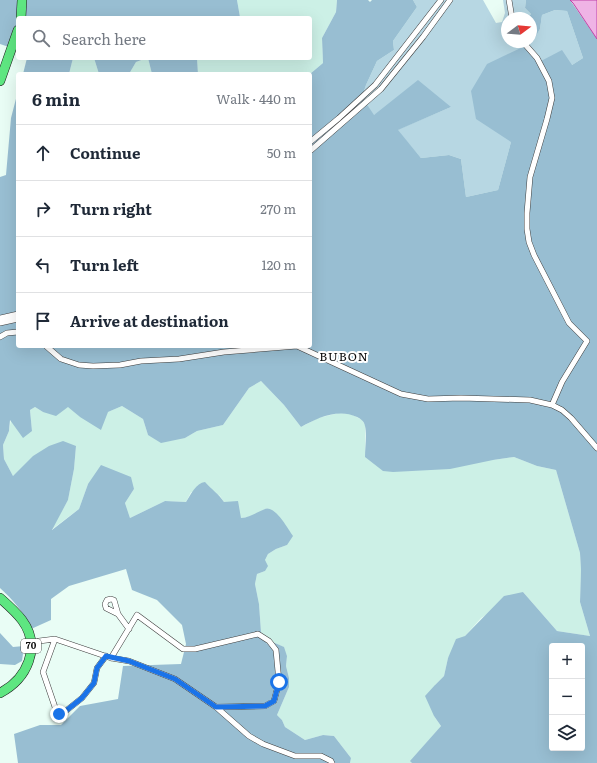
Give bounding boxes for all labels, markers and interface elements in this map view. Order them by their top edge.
north arrow [501,12,537,48]
search box [16,16,312,60]
icon: search [30,27,52,49]
text: Search here [62,27,146,50]
text: 6 min [32,86,80,111]
text: Walk · 440 m [216,89,296,108]
text: Continue [70,141,140,164]
icon: ahead [32,142,54,164]
text: 50 m [267,143,296,162]
text: Turn right [70,197,152,220]
icon: right [32,198,54,220]
text: 270 m [260,199,296,218]
text: Turn left [70,253,139,276]
icon: left [32,254,54,276]
text: 120 m [261,255,296,274]
text: Arrive at destination [70,309,229,332]
icon: arrive [32,310,54,332]
district label: BUBON [319,347,369,365]
road number: 70 [21,639,41,653]
map controls [549,643,585,751]
button: + [549,643,585,679]
route start [270,673,288,691]
button: − [549,679,585,715]
route end [50,705,68,723]
button: layers [549,715,585,751]

